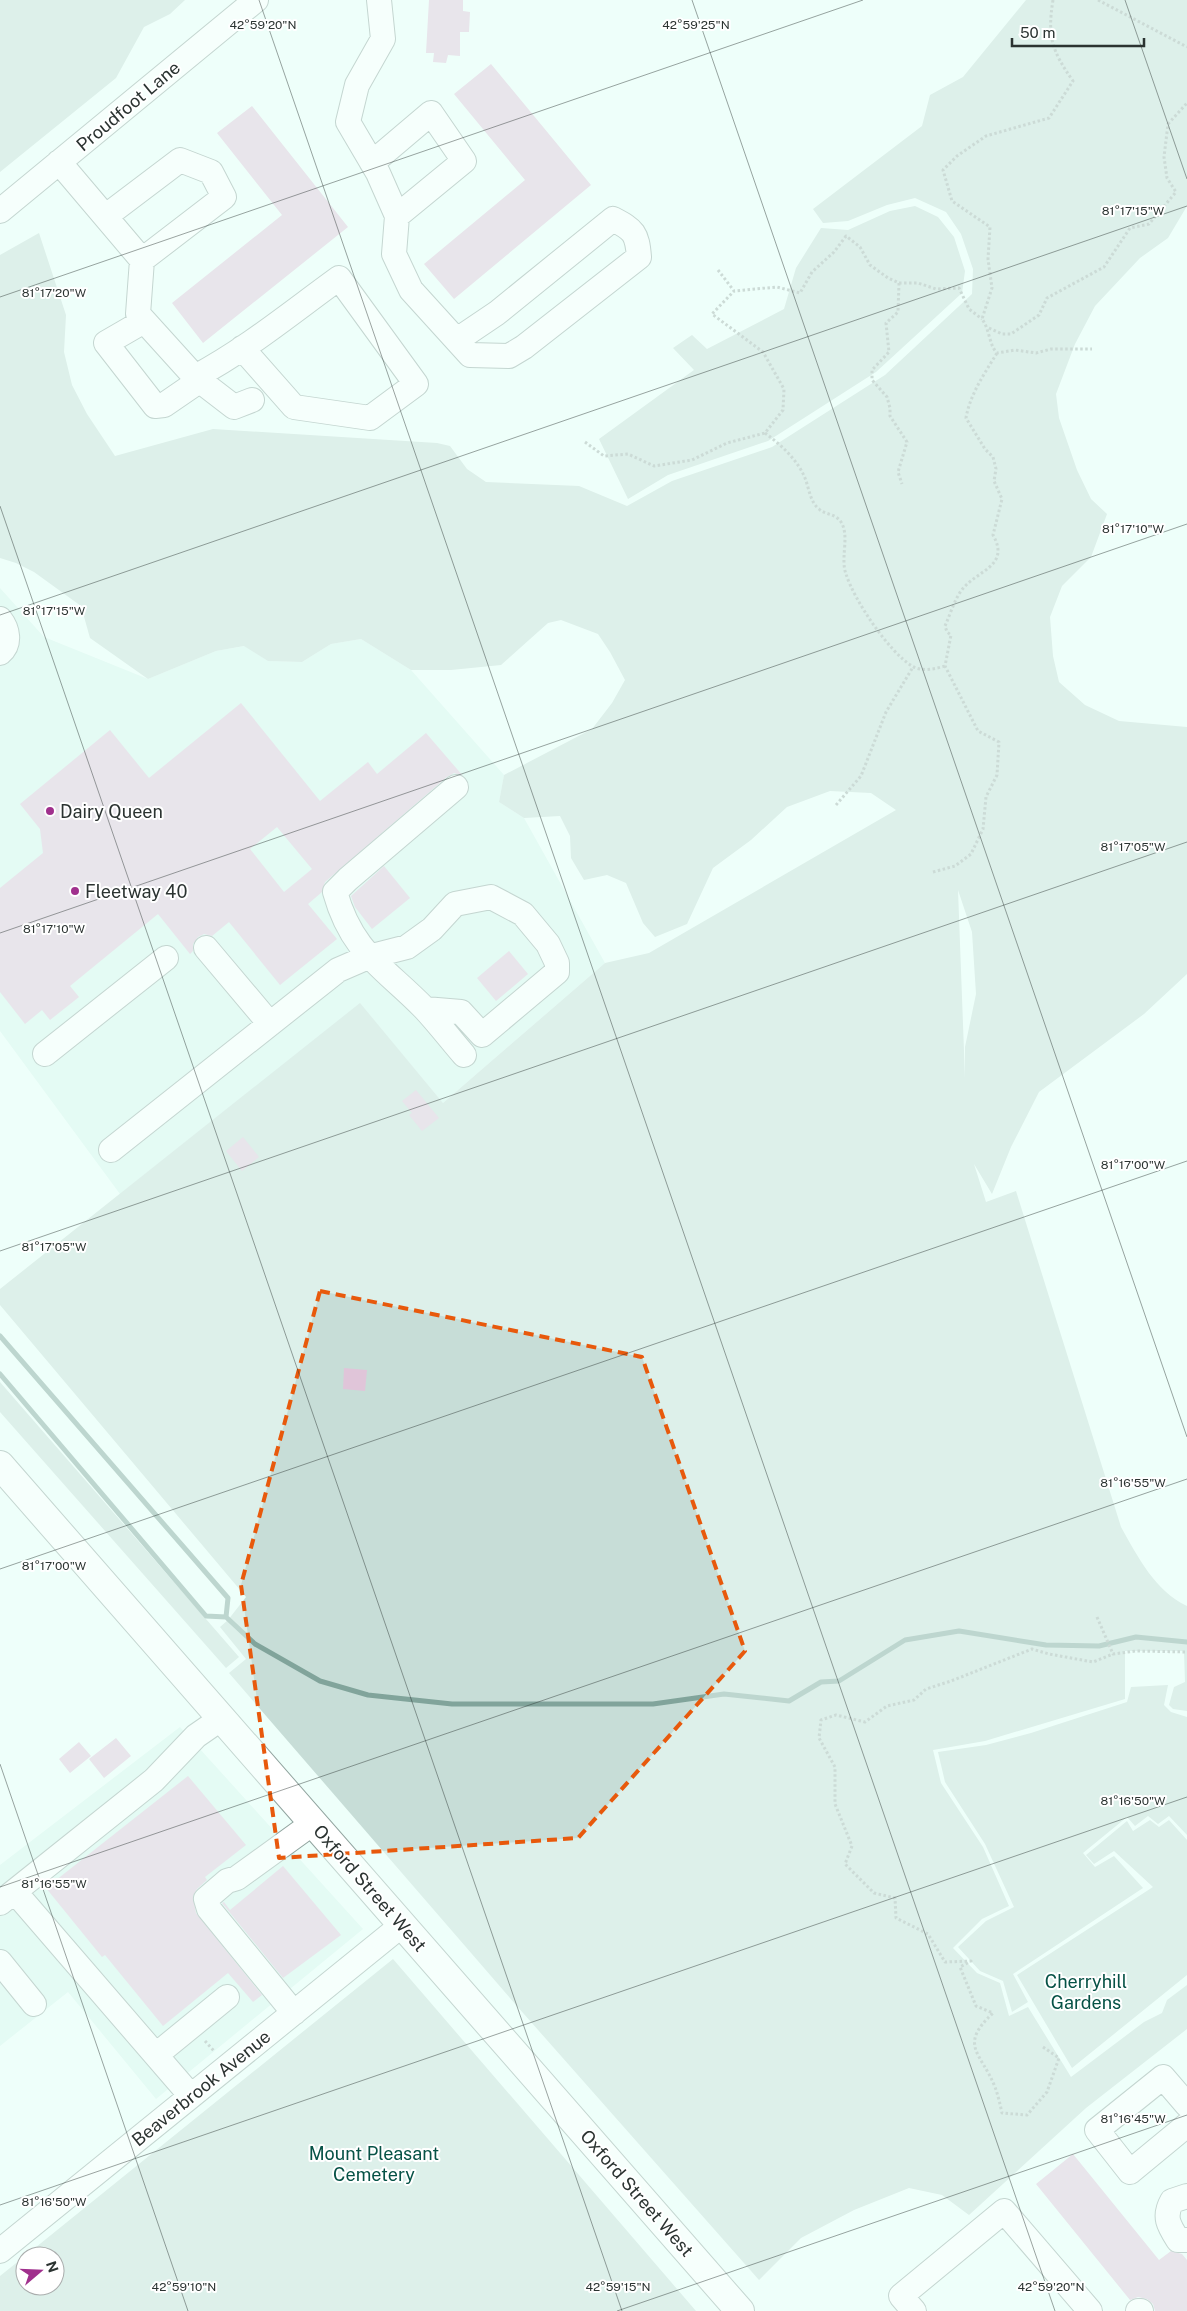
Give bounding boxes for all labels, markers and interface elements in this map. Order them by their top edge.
scale bar [1012,15,1144,47]
text: 42°59'20"N [229,18,297,32]
text: 42°59'25"N [662,18,730,32]
text: 50 m [1020,24,1055,41]
street label: Proudfoot Lane [72,57,184,155]
text: 81°17'15"W [1102,204,1165,218]
text: 81°17'20"W [22,286,87,300]
text: 81°17'10"W [1102,522,1165,536]
text: 81°17'15"W [23,604,86,618]
place label: Dairy Queen [60,801,163,822]
marker: Dairy Queen [44,805,56,817]
text: 81°17'05"W [1101,840,1166,854]
place label: Fleetway 40 [85,881,187,902]
marker: Fleetway 40 [69,885,81,897]
text: 81°17'10"W [23,922,86,936]
text: 81°17'00"W [1101,1158,1166,1172]
text: 81°17'05"W [22,1240,87,1254]
text: 81°16'55"W [1100,1476,1166,1490]
text: 81°17'00"W [22,1559,87,1573]
text: 81°16'50"W [1100,1794,1166,1808]
street label: Oxford Street West [309,1820,431,1956]
text: 81°16'55"W [21,1877,87,1891]
park label: Cherryhill Gardens [1045,1971,1127,2013]
street label: Beaverbrook Avenue [127,2026,275,2150]
text: 81°16'45"W [1100,2112,1166,2126]
street label: Oxford Street West [576,2125,698,2261]
park label: Mount Pleasant Cemetery [309,2143,439,2185]
text: 81°16'50"W [21,2195,87,2209]
north arrow [15,2246,65,2296]
text: N [43,2259,62,2275]
text: 42°59'10"N [152,2280,216,2294]
text: 42°59'15"N [585,2280,651,2294]
text: 42°59'20"N [1017,2280,1085,2294]

